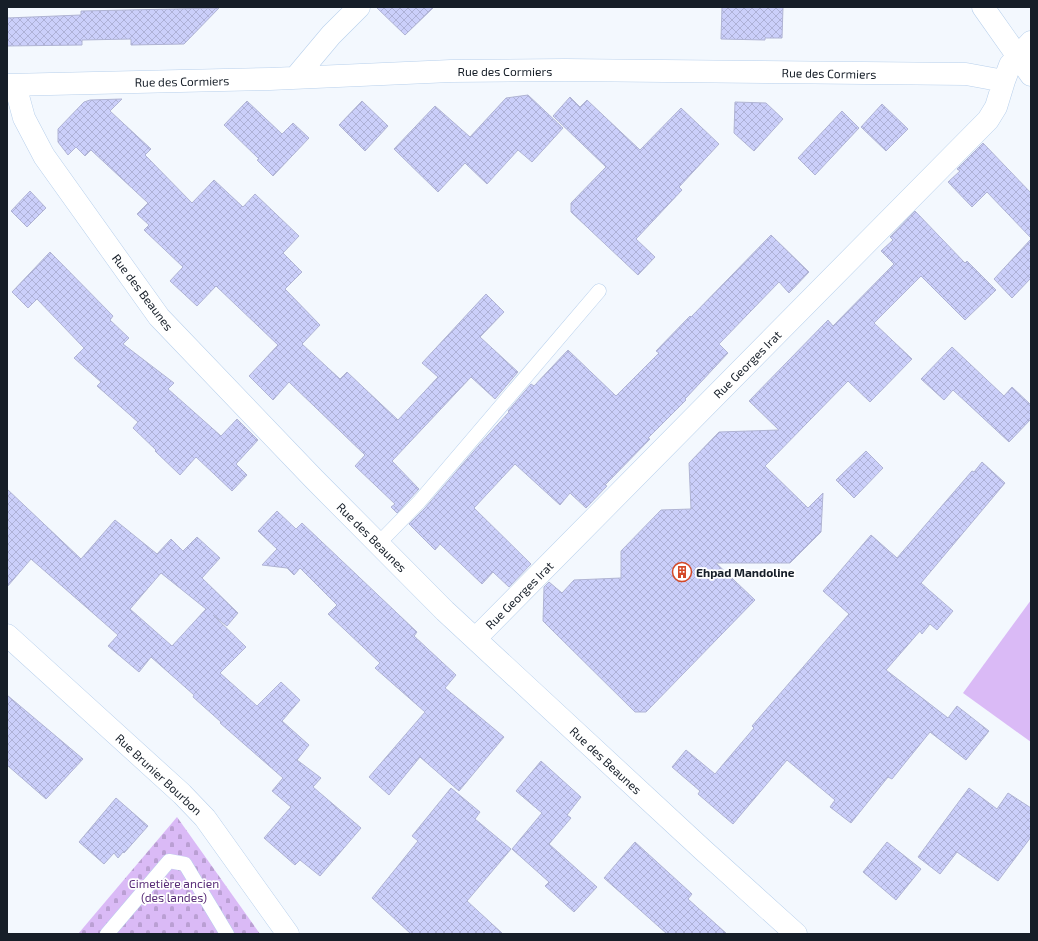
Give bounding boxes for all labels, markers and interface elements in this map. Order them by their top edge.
street label: Rue des Cormiers [458,64,552,78]
street label: Rue des Cormiers [781,65,877,81]
street label: Rue des Cormiers [134,73,230,89]
street label: Rue des Beaunes [110,251,176,333]
street label: Rue Georges Irat [710,327,784,401]
street label: Rue des Beaunes [334,499,410,575]
street label: Rue Georges Irat [482,558,556,632]
building icon: Ehpad Mandoline [671,561,693,583]
place label: Ehpad Mandoline [696,565,795,579]
street label: Rue des Beaunes [567,723,645,797]
street label: Rue Brunier Bourbon [113,730,205,818]
park label: Cimetière ancien (des landes) [129,876,219,904]

